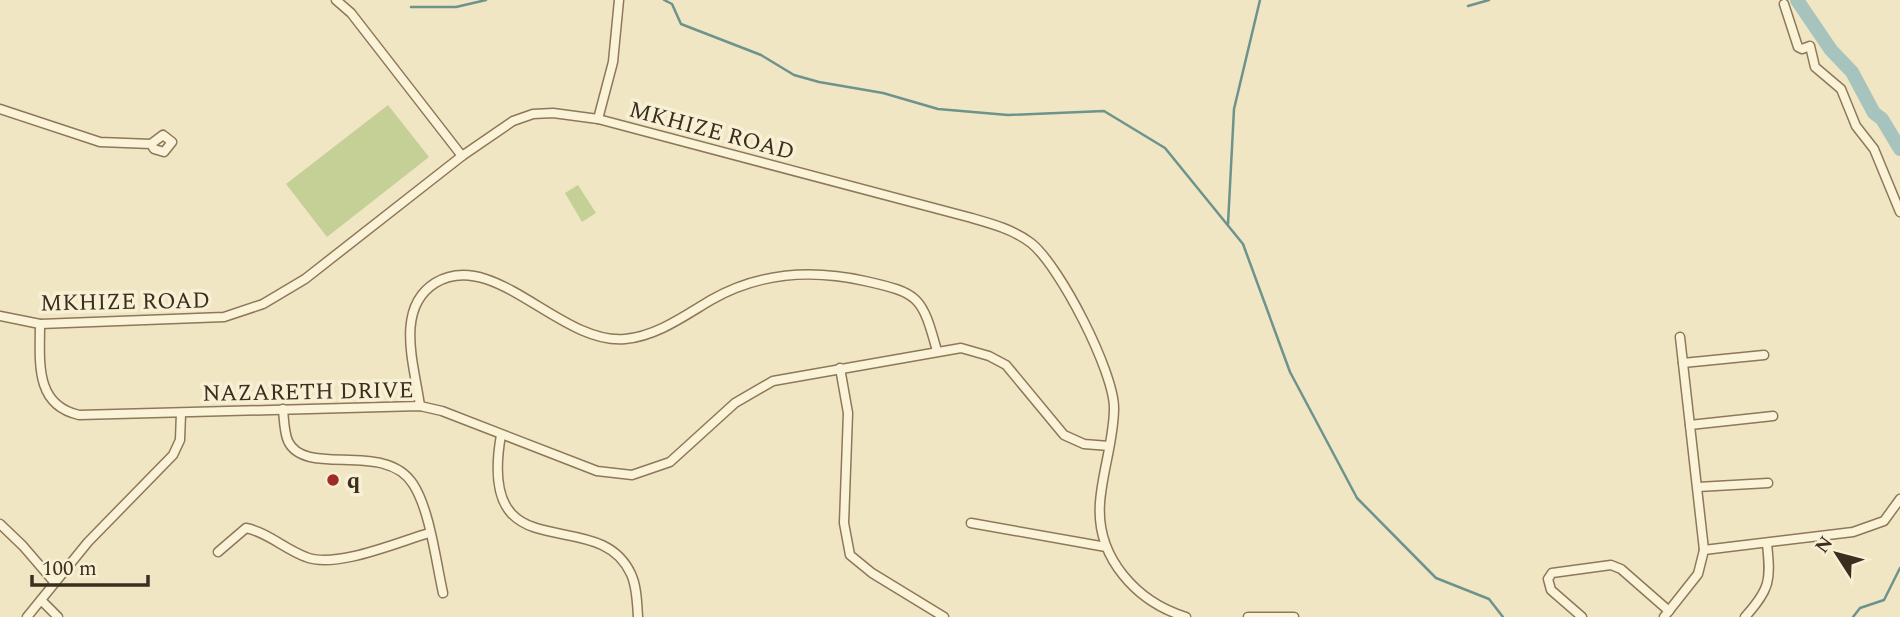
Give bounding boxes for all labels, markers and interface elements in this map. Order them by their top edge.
street label: MKHIZE ROAD [625,93,798,170]
street label: MKHIZE ROAD [40,284,210,321]
street label: NAZARETH DRIVE [202,373,414,412]
place label: q [347,464,360,499]
marker: q [325,472,341,488]
north arrow [1802,519,1872,589]
text: N [1808,530,1841,560]
scale bar [32,544,147,588]
text: 100 m [42,553,97,585]

